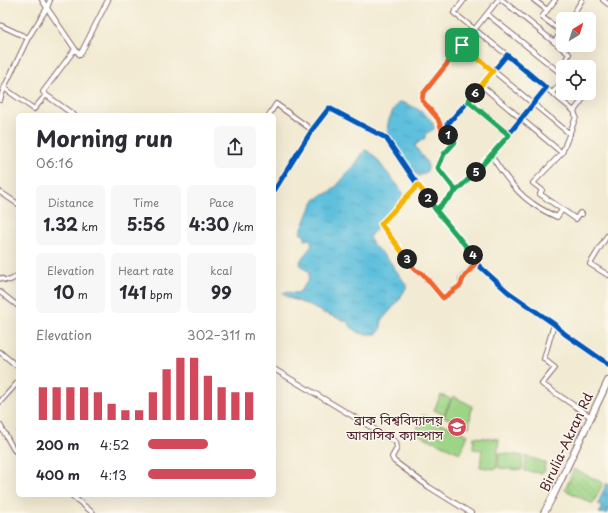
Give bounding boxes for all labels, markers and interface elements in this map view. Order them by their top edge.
north arrow [556,12,596,52]
map controls [556,12,596,100]
pin [445,28,479,62]
icon: arrive [451,34,473,56]
button: locate [556,60,596,100]
pin: 6 [465,83,485,103]
text: 6 [471,84,479,101]
text: Morning run [36,121,173,154]
pin: 1 [438,125,458,145]
button: share [214,126,256,168]
text: 1 [445,126,451,143]
text: 06:16 [36,153,73,172]
pin: 5 [466,162,486,182]
text: 5 [472,163,480,180]
pin: 2 [418,188,438,208]
text: 2 [424,189,432,206]
text: Distance [48,194,94,211]
text: Time [133,194,159,211]
text: Pace [209,194,234,211]
text: 1.32 [43,211,78,237]
text: 5:56 [127,211,165,237]
text: 4:30 [189,211,229,237]
text: km [78,218,98,235]
text: /km [229,218,254,235]
pin: 4 [463,245,483,265]
text: 4 [469,246,477,263]
pin: 3 [397,249,417,269]
text: 3 [403,250,411,267]
text: Elevation [47,262,94,279]
text: Heart rate [118,262,174,279]
text: kcal [210,262,232,279]
text: 10 [54,279,74,305]
text: 141 [119,279,146,305]
text: 99 [211,279,232,305]
text: m [74,286,88,303]
text: bpm [146,286,173,303]
text: Elevation [36,325,92,344]
text: 302–311 m [187,325,256,344]
street label: Birulia-Akran Rd [534,389,597,494]
place label: ব্রাক বিশ্ববিদ্যালয় আবাসিক ক্যাম্পাস [345,410,444,444]
school or university icon: ব্রাক বিশ্ববিদ্যালয় আবাসিক ক্যাম্পাস [446,416,468,438]
text: 200 m [36,435,80,454]
text: 4:52 [100,435,129,454]
text: 400 m [36,465,80,484]
text: 4:13 [100,465,127,484]

